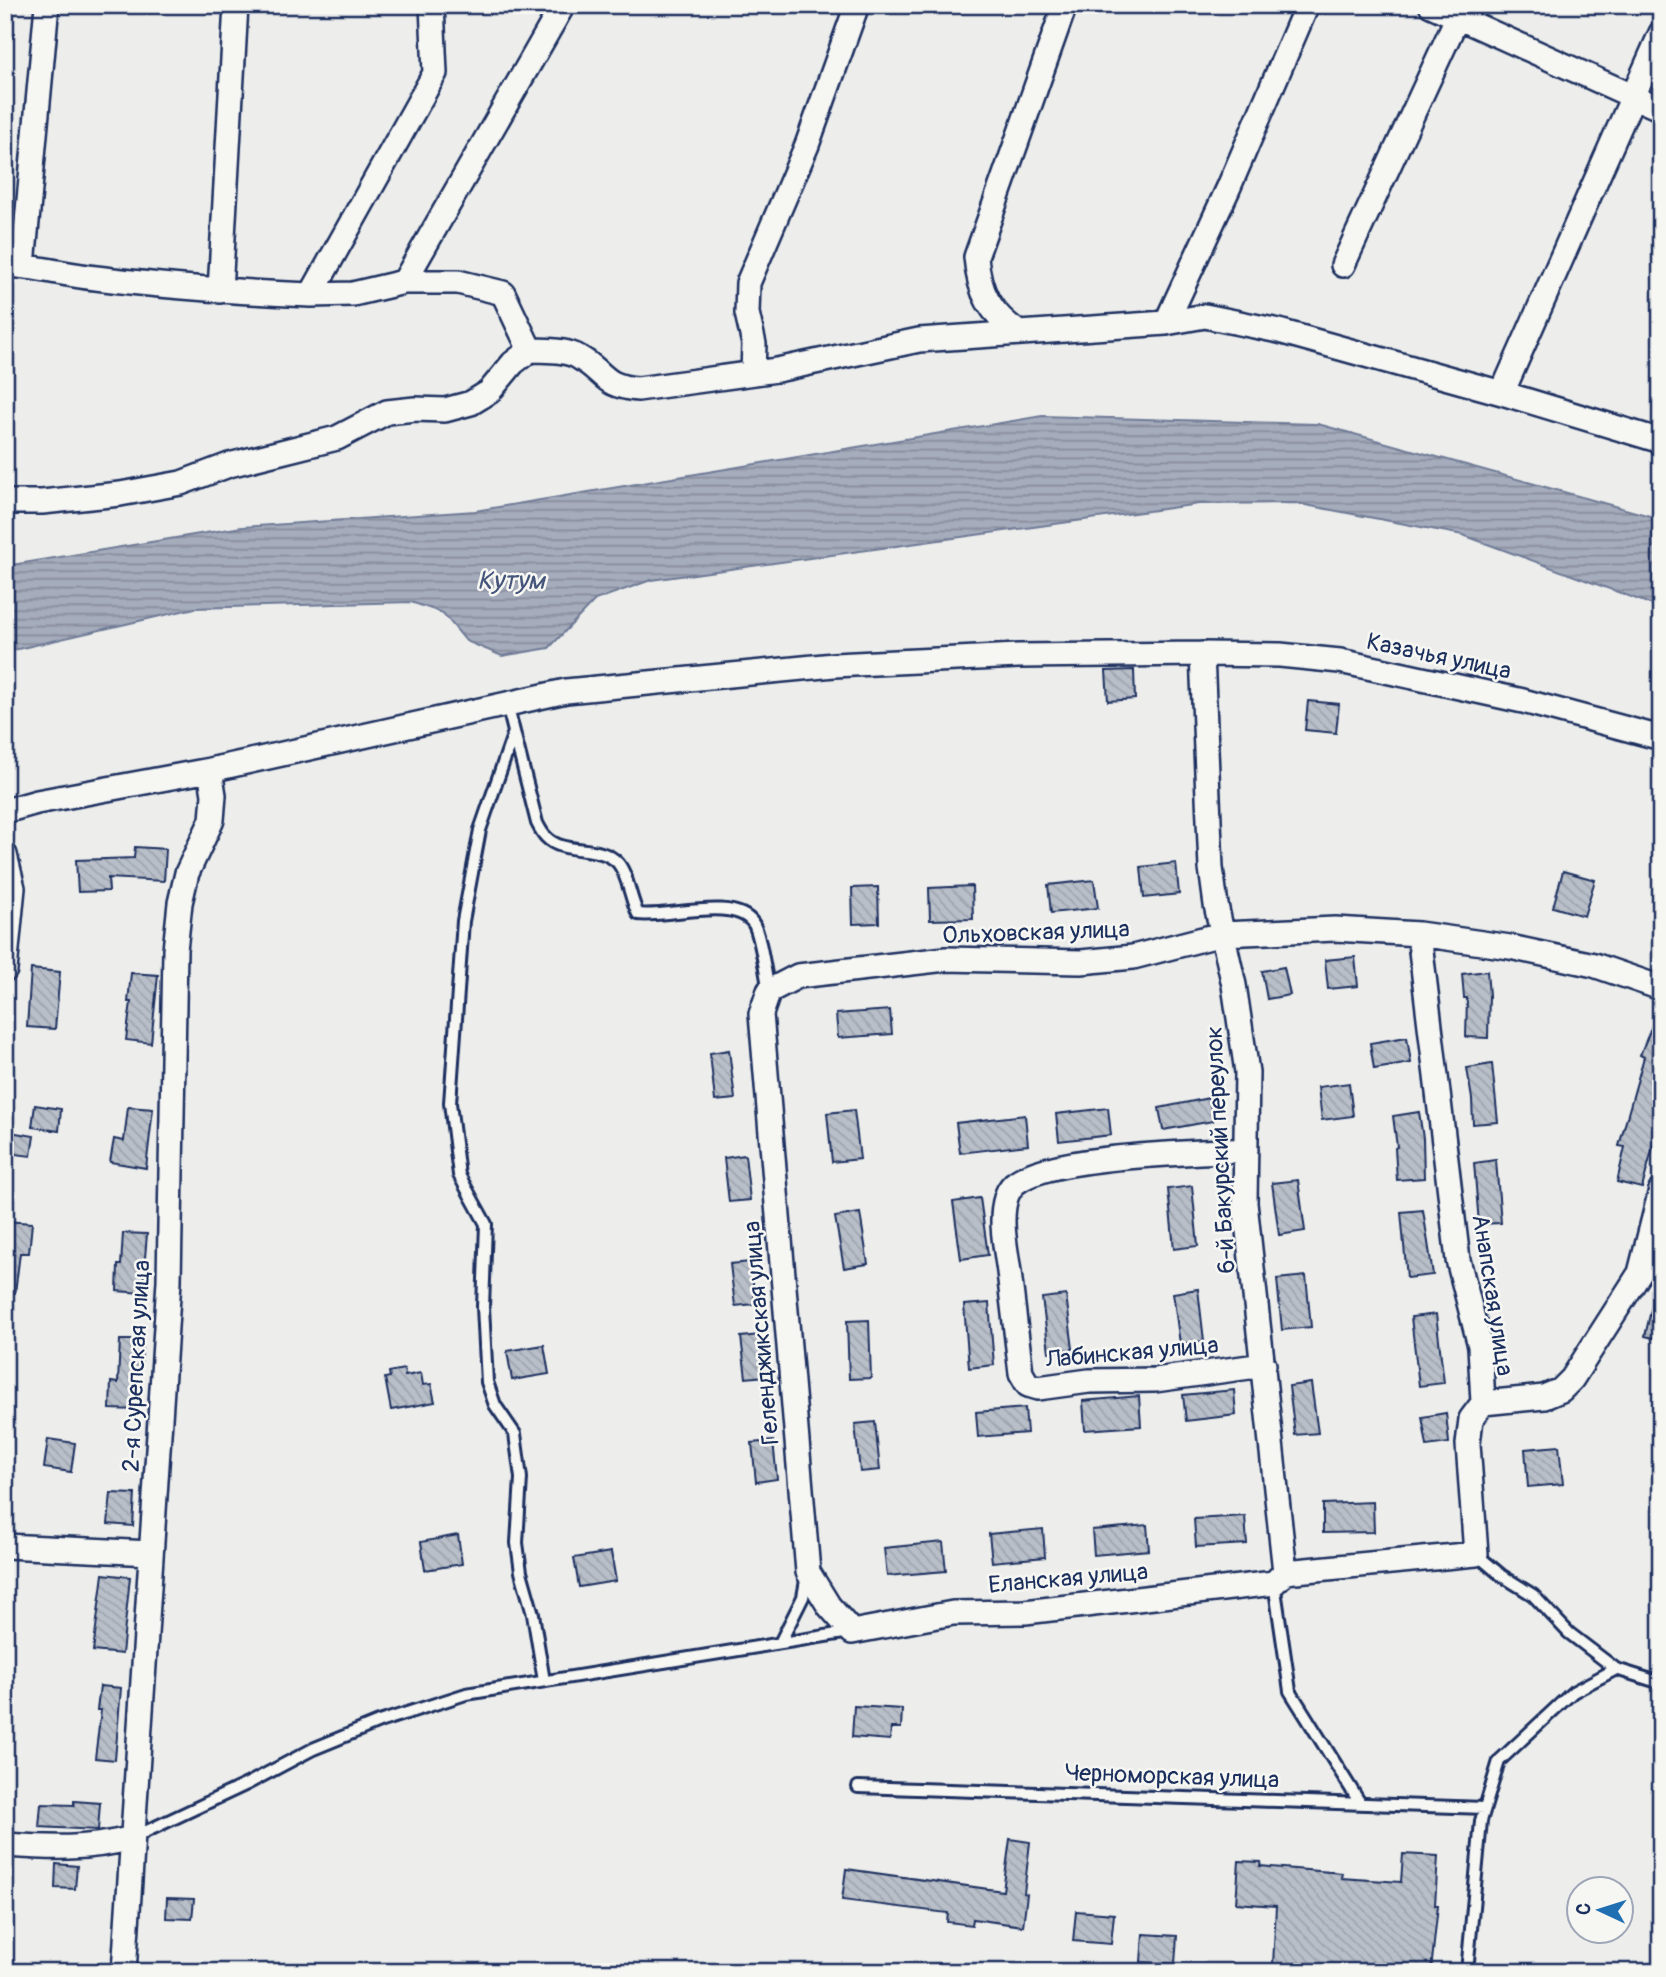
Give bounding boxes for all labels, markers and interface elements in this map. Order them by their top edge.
water label: Кутум [477,565,547,597]
street label: Казачья улица [1364,627,1514,686]
street label: Ольховская улица [942,915,1130,950]
street label: 6-й Бакурский переулок [1200,1025,1241,1274]
street label: Анапская улица [1465,1212,1520,1378]
street label: Геленджикская улица [737,1220,786,1446]
street label: 2-я Сурепская улица [116,1259,157,1473]
street label: Лабинская улица [1043,1331,1220,1375]
street label: Еланская улица [987,1557,1149,1600]
street label: Черноморская улица [1064,1758,1280,1795]
north arrow [1564,1876,1634,1946]
text: С [1572,1902,1596,1916]

